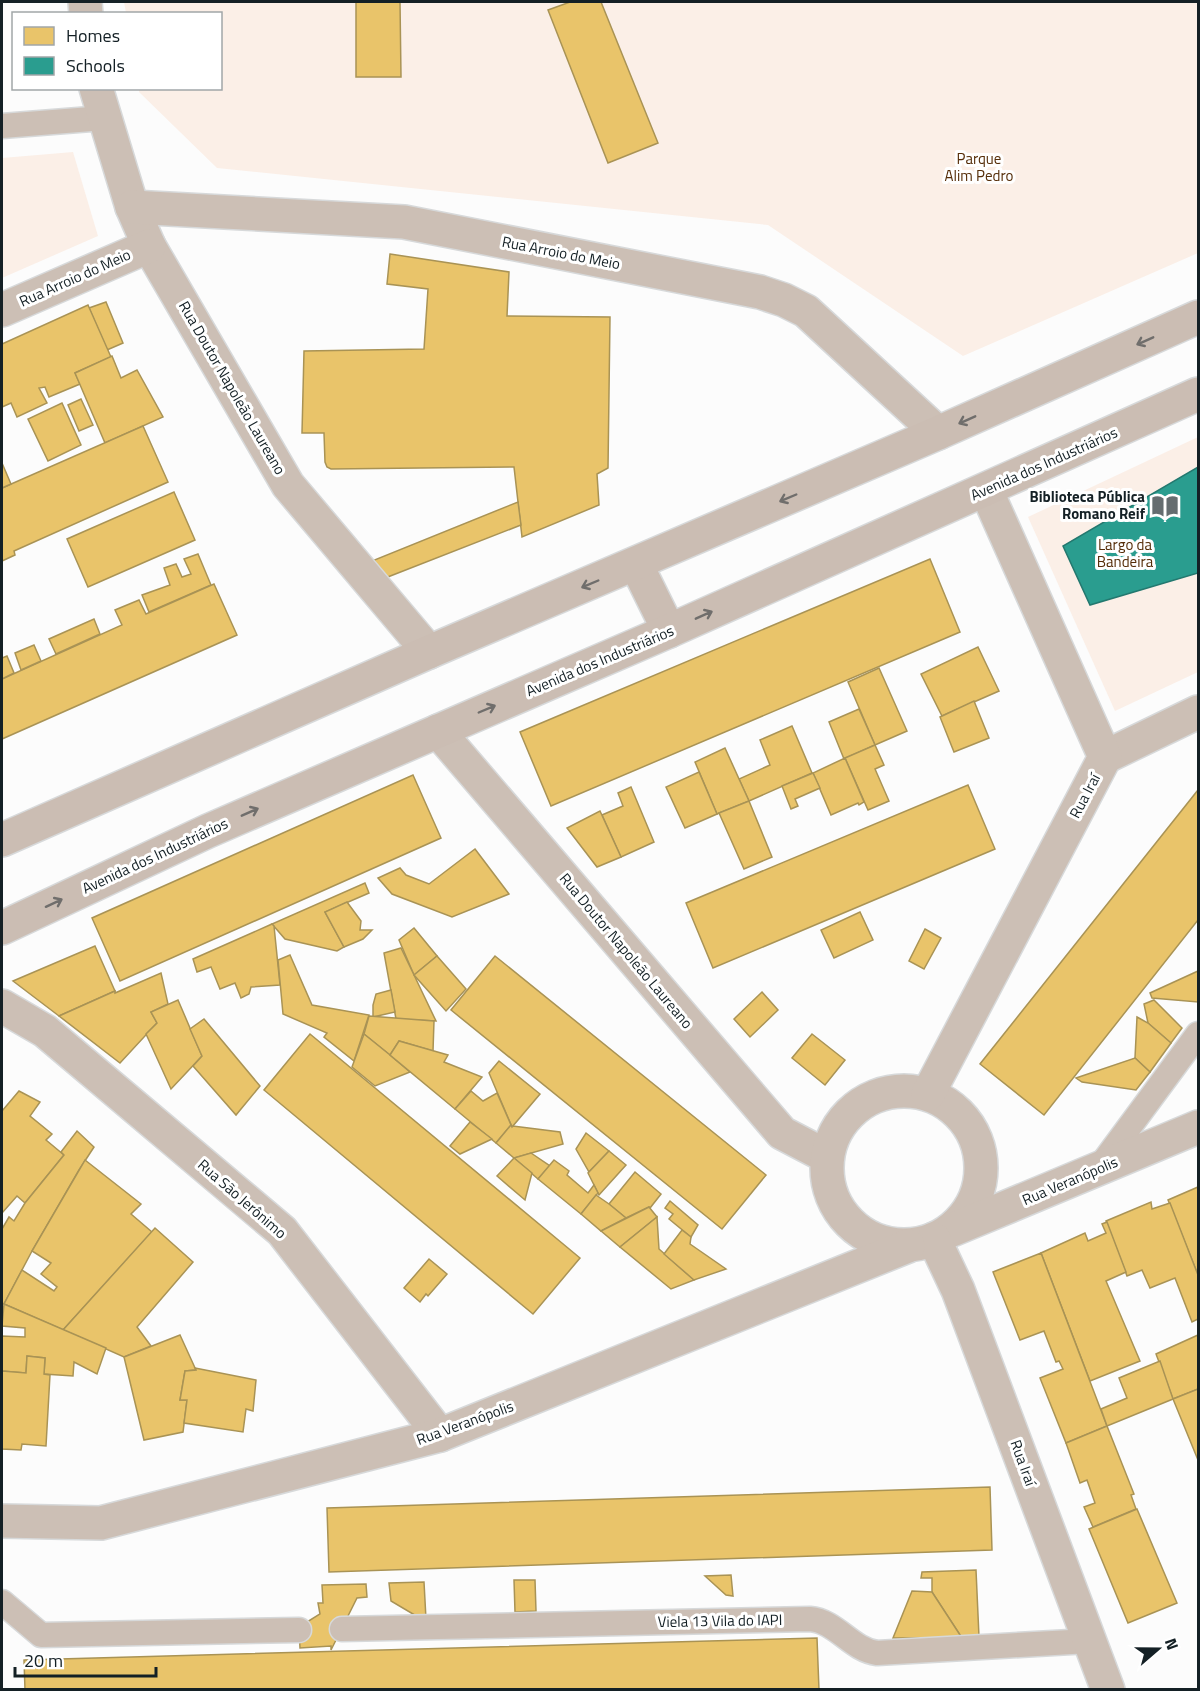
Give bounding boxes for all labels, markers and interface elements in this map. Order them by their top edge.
legend [12,12,222,90]
text: Homes [66,22,120,49]
text: Schools [66,52,125,79]
park label: Parque Alim Pedro [945,147,1013,187]
street label: Rua Arroio do Meio [500,230,622,275]
street label: Rua Arroio do Meio [15,243,134,312]
street label: Rua Doutor Napoleão Laureano [173,297,292,479]
one-way arrow [1136,336,1155,347]
one-way arrow [958,416,976,427]
street label: Avenida dos Industriários [967,421,1121,506]
place label: Biblioteca Pública Romano Reif [1030,485,1146,525]
library icon: Biblioteca Pública Romano Reif [1150,491,1180,521]
one-way arrow [780,493,798,504]
park label: Largo da Bandeira [1097,533,1154,573]
one-way arrow [581,579,599,590]
one-way arrow [695,609,713,620]
street label: Avenida dos Industriários [522,619,677,702]
one-way arrow [478,703,496,714]
street label: Rua Iraí [1063,768,1107,822]
one-way arrow [241,806,259,818]
street label: Avenida dos Industriários [78,812,232,900]
street label: Rua Doutor Napoleão Laureano [554,868,699,1034]
one-way arrow [45,897,63,909]
street label: Rua Veranópolis [1018,1150,1121,1211]
street label: Rua São Jerônimo [193,1153,292,1244]
street label: Rua Veranópolis [413,1394,517,1451]
street label: Rua Iraí [1005,1437,1043,1491]
street label: Viela 13 Vila do IAPI [657,1608,783,1633]
north arrow [1128,1619,1188,1679]
text: N [1159,1635,1185,1653]
scale bar [15,1640,156,1678]
text: 20 m [24,1647,63,1674]

